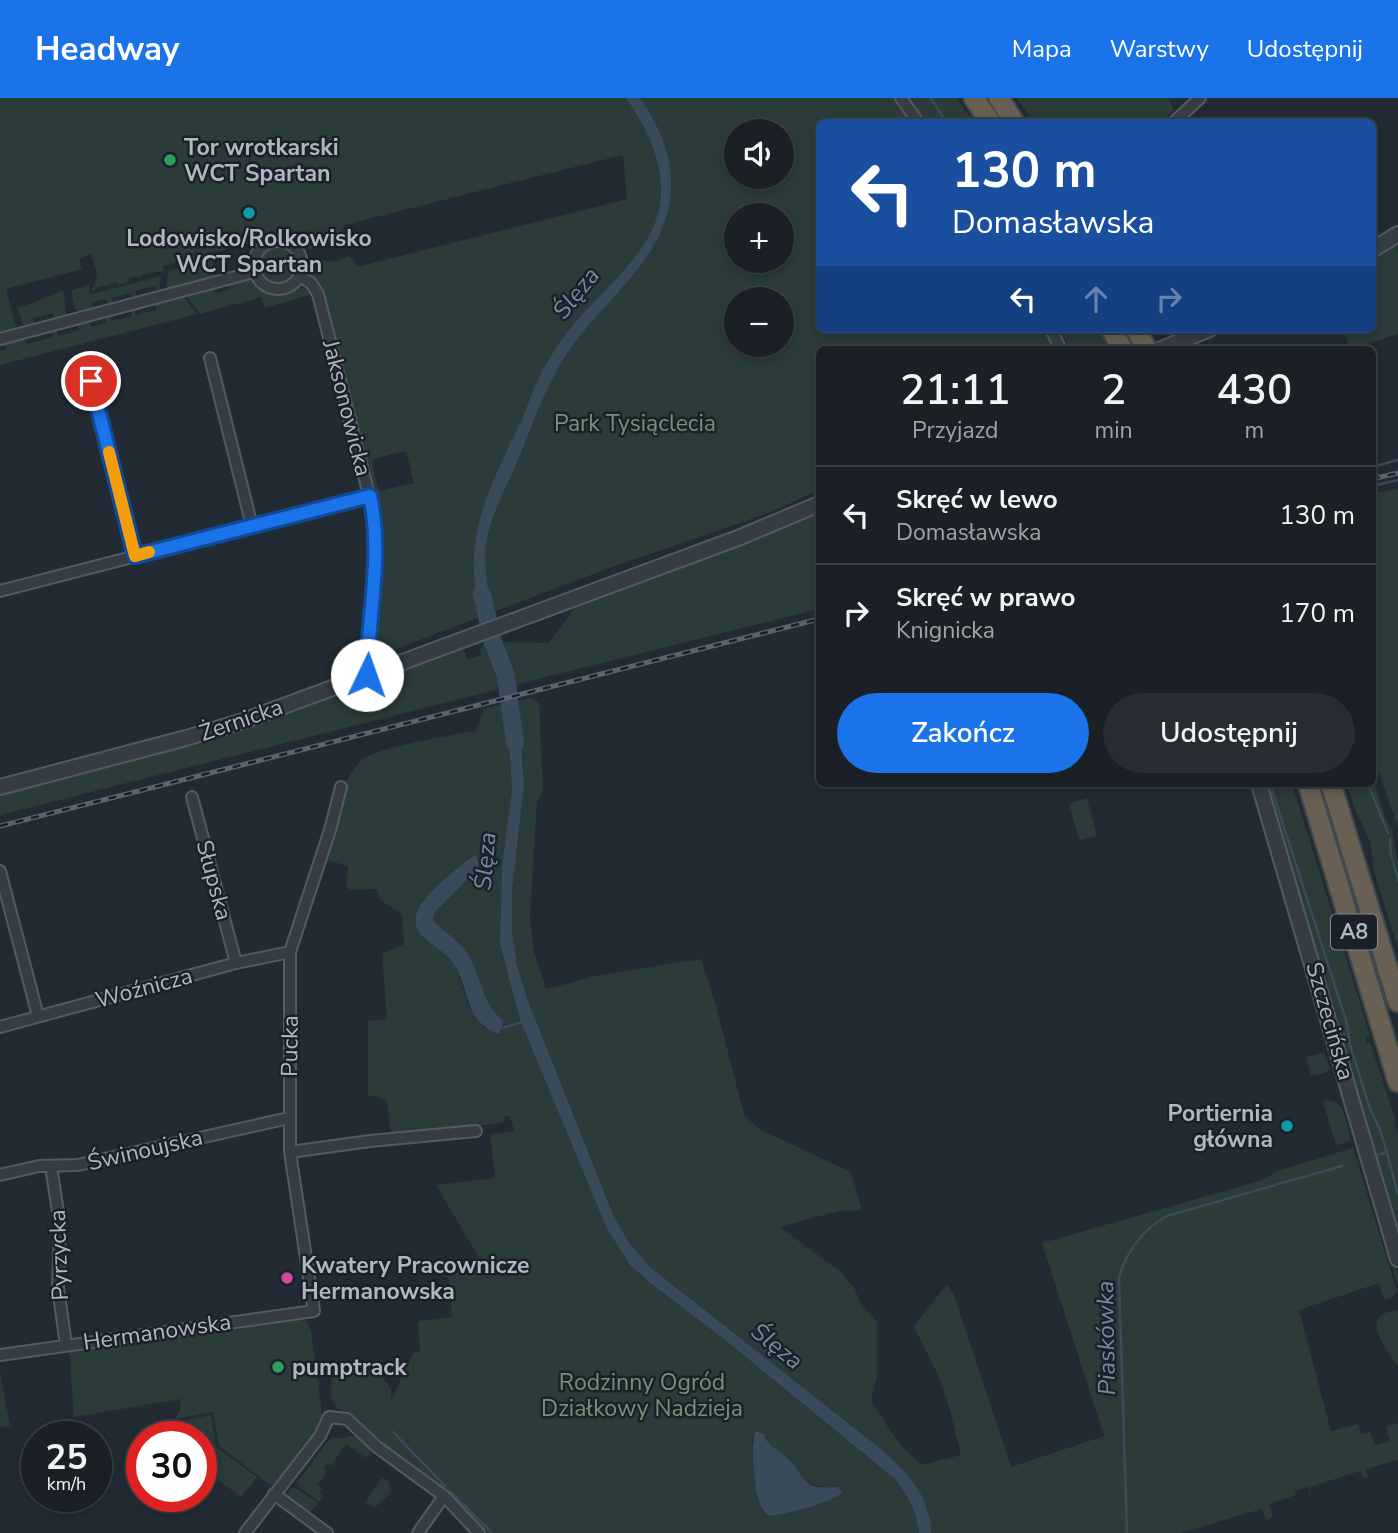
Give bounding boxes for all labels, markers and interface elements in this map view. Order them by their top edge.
text: Headway [35,27,179,72]
text: Mapa [1012,33,1072,65]
text: Warstwy [1110,33,1209,65]
text: Udostępnij [1247,33,1363,65]
map controls [724,119,794,357]
button: sound [724,119,794,189]
place label: Tor wrotkarski WCT Spartan [184,132,339,189]
text: 130 m [952,137,1096,204]
icon: left [837,147,928,238]
marker: Tor wrotkarski WCT Spartan [162,152,178,168]
text: Domasławska [952,201,1154,244]
button: + [724,203,794,273]
marker: Lodowisko/Rolkowisko WCT Spartan [241,205,257,221]
place label: Lodowisko/Rolkowisko WCT Spartan [126,223,372,280]
water label: Ślęza [545,260,607,326]
icon: left [1004,280,1042,318]
icon: ahead [1077,280,1115,318]
icon: right [1150,280,1188,318]
button: − [724,287,794,357]
street label: Jaksonowicka [315,336,379,479]
pin [61,351,121,411]
icon: arrive [72,362,110,400]
text: 21:11 [900,362,1011,419]
text: 2 [1101,362,1126,419]
text: 430 [1216,362,1292,419]
park label: Park Tysiąclecia [554,408,716,439]
text: Przyjazd [912,415,998,446]
text: min [1095,415,1133,446]
text: m [1244,415,1264,446]
text: Skręć w lewo [896,482,1058,517]
icon: left [837,496,875,534]
text: 130 m [1279,498,1355,533]
text: Domasławska [896,517,1041,548]
text: Skręć w prawo [896,580,1076,615]
icon: right [837,594,875,632]
text: 170 m [1279,596,1355,631]
text: Knignicka [896,615,995,646]
position arrow [330,638,404,712]
street label: Żernicka [195,691,287,749]
button: Zakończ [837,693,1089,773]
button: Udostępnij [1103,693,1355,773]
water label: Ślęza [467,831,503,891]
street label: Słupska [188,836,240,924]
road number: A8 [1331,914,1377,950]
street label: Szczecińska [1298,958,1362,1084]
street label: Woźnicza [92,960,196,1016]
street label: Pucka [274,1015,306,1077]
place label: Portiernia główna [1168,1098,1273,1155]
marker: Portiernia główna [1279,1118,1295,1134]
street label: Świnoujska [84,1122,206,1178]
street label: Pyrzycka [42,1209,76,1301]
place label: Kwatery Pracownicze Hermanowska [301,1250,530,1307]
marker: Kwatery Pracownicze Hermanowska [279,1270,295,1286]
water label: Piaskówka [1089,1280,1123,1396]
street label: Hermanowska [81,1306,233,1358]
water label: Ślęza [744,1315,810,1377]
place label: pumptrack [292,1352,407,1383]
marker: pumptrack [270,1359,286,1375]
park label: Rodzinny Ogród Działkowy Nadzieja [541,1367,743,1424]
speed limit sign: 30 [126,1421,217,1512]
text: 25 [45,1434,88,1481]
text: km/h [47,1472,86,1496]

